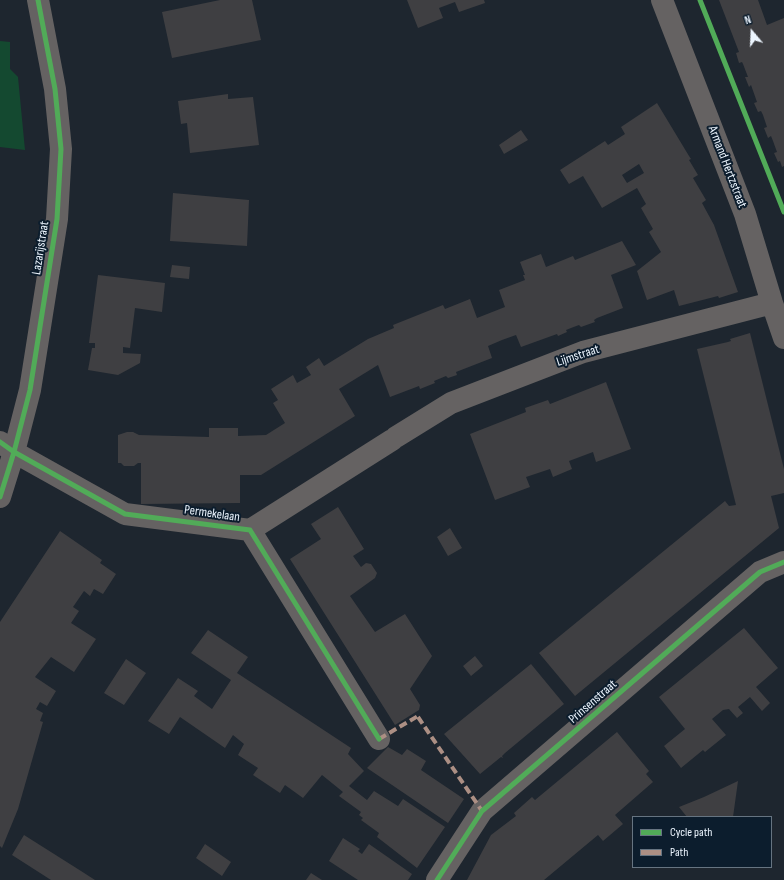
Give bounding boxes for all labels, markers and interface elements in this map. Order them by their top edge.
north arrow [732,12,772,52]
text: N [743,13,753,27]
street label: Armand Hertzstraat [704,124,750,210]
street label: Lazarijstraat [29,220,53,276]
street label: Lijmstraat [555,342,601,370]
street label: Permekelaan [183,502,241,526]
street label: Prinsenstraat [566,677,620,727]
legend [632,816,772,868]
text: Cycle path [670,825,712,840]
text: Path [670,845,688,860]

